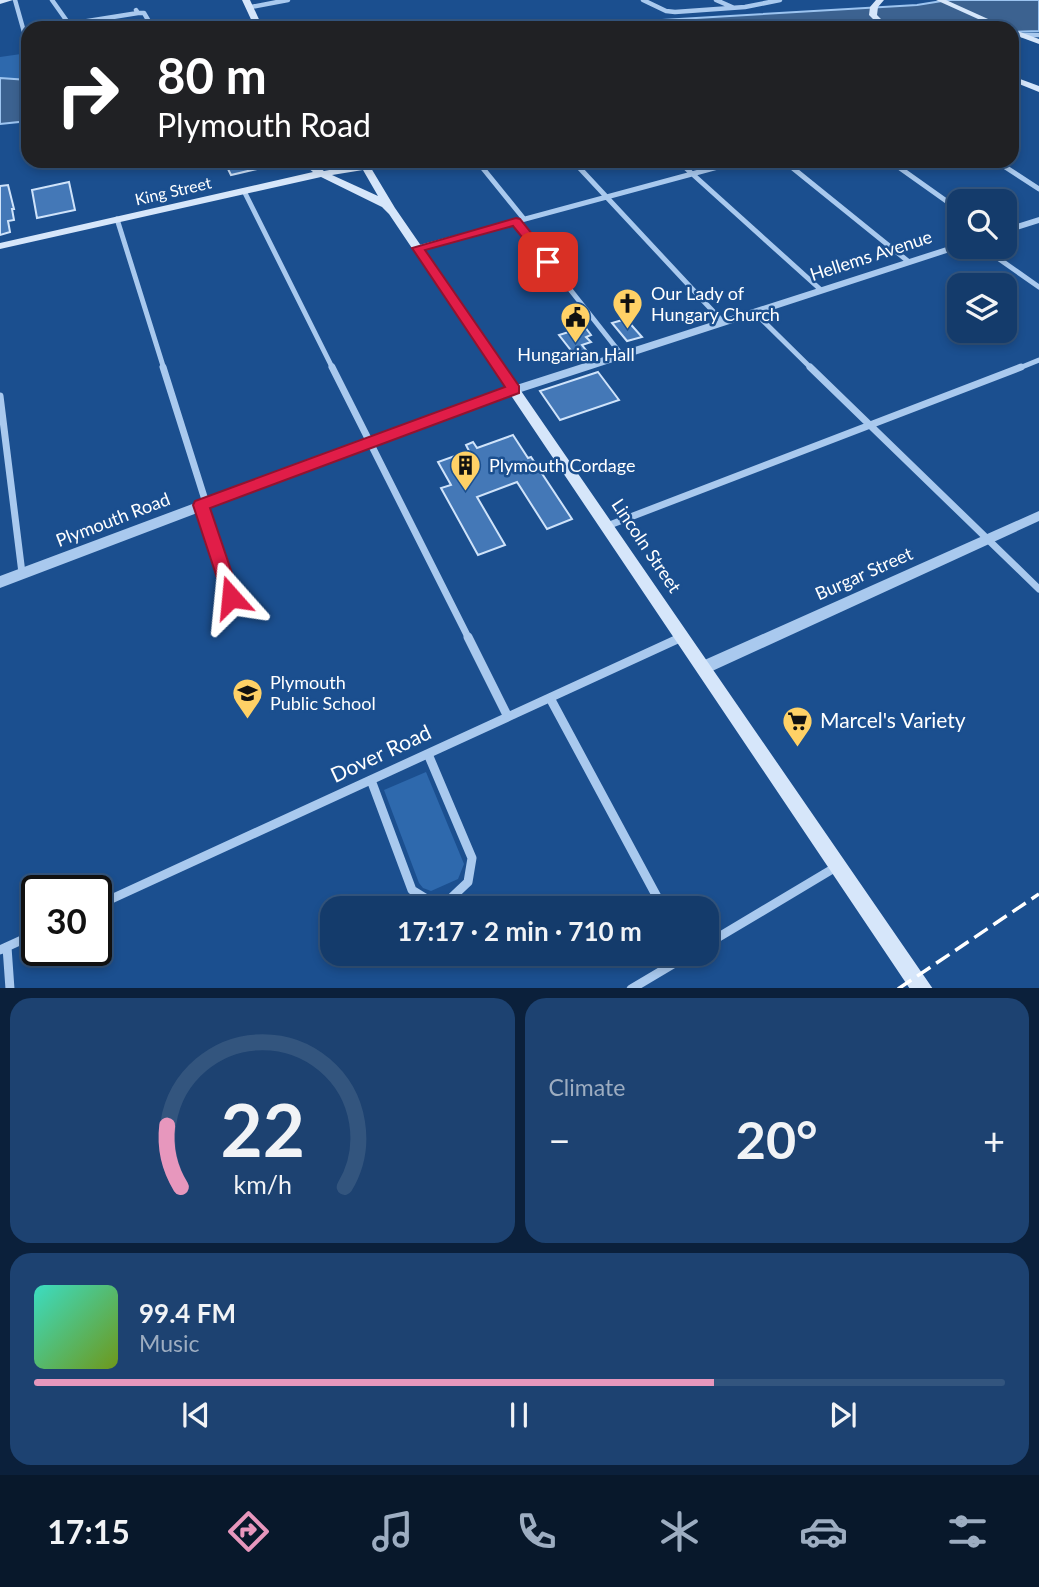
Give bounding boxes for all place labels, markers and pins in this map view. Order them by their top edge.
pin [518,232,578,292]
place label: Our Lady of Hungary Church [651,282,780,325]
church icon: Our Lady of Hungary Church [611,287,645,331]
public building icon: Hungarian Hall [559,300,593,344]
place label: Hungarian Hall [517,343,635,365]
building icon: Plymouth Cordage [449,449,483,493]
place label: Plymouth Cordage [489,454,635,476]
place label: Plymouth Public School [270,671,376,714]
school or university icon: Plymouth Public School [230,676,264,720]
supermarket icon: Marcel's Variety [780,704,814,748]
place label: Marcel's Variety [820,707,966,732]

